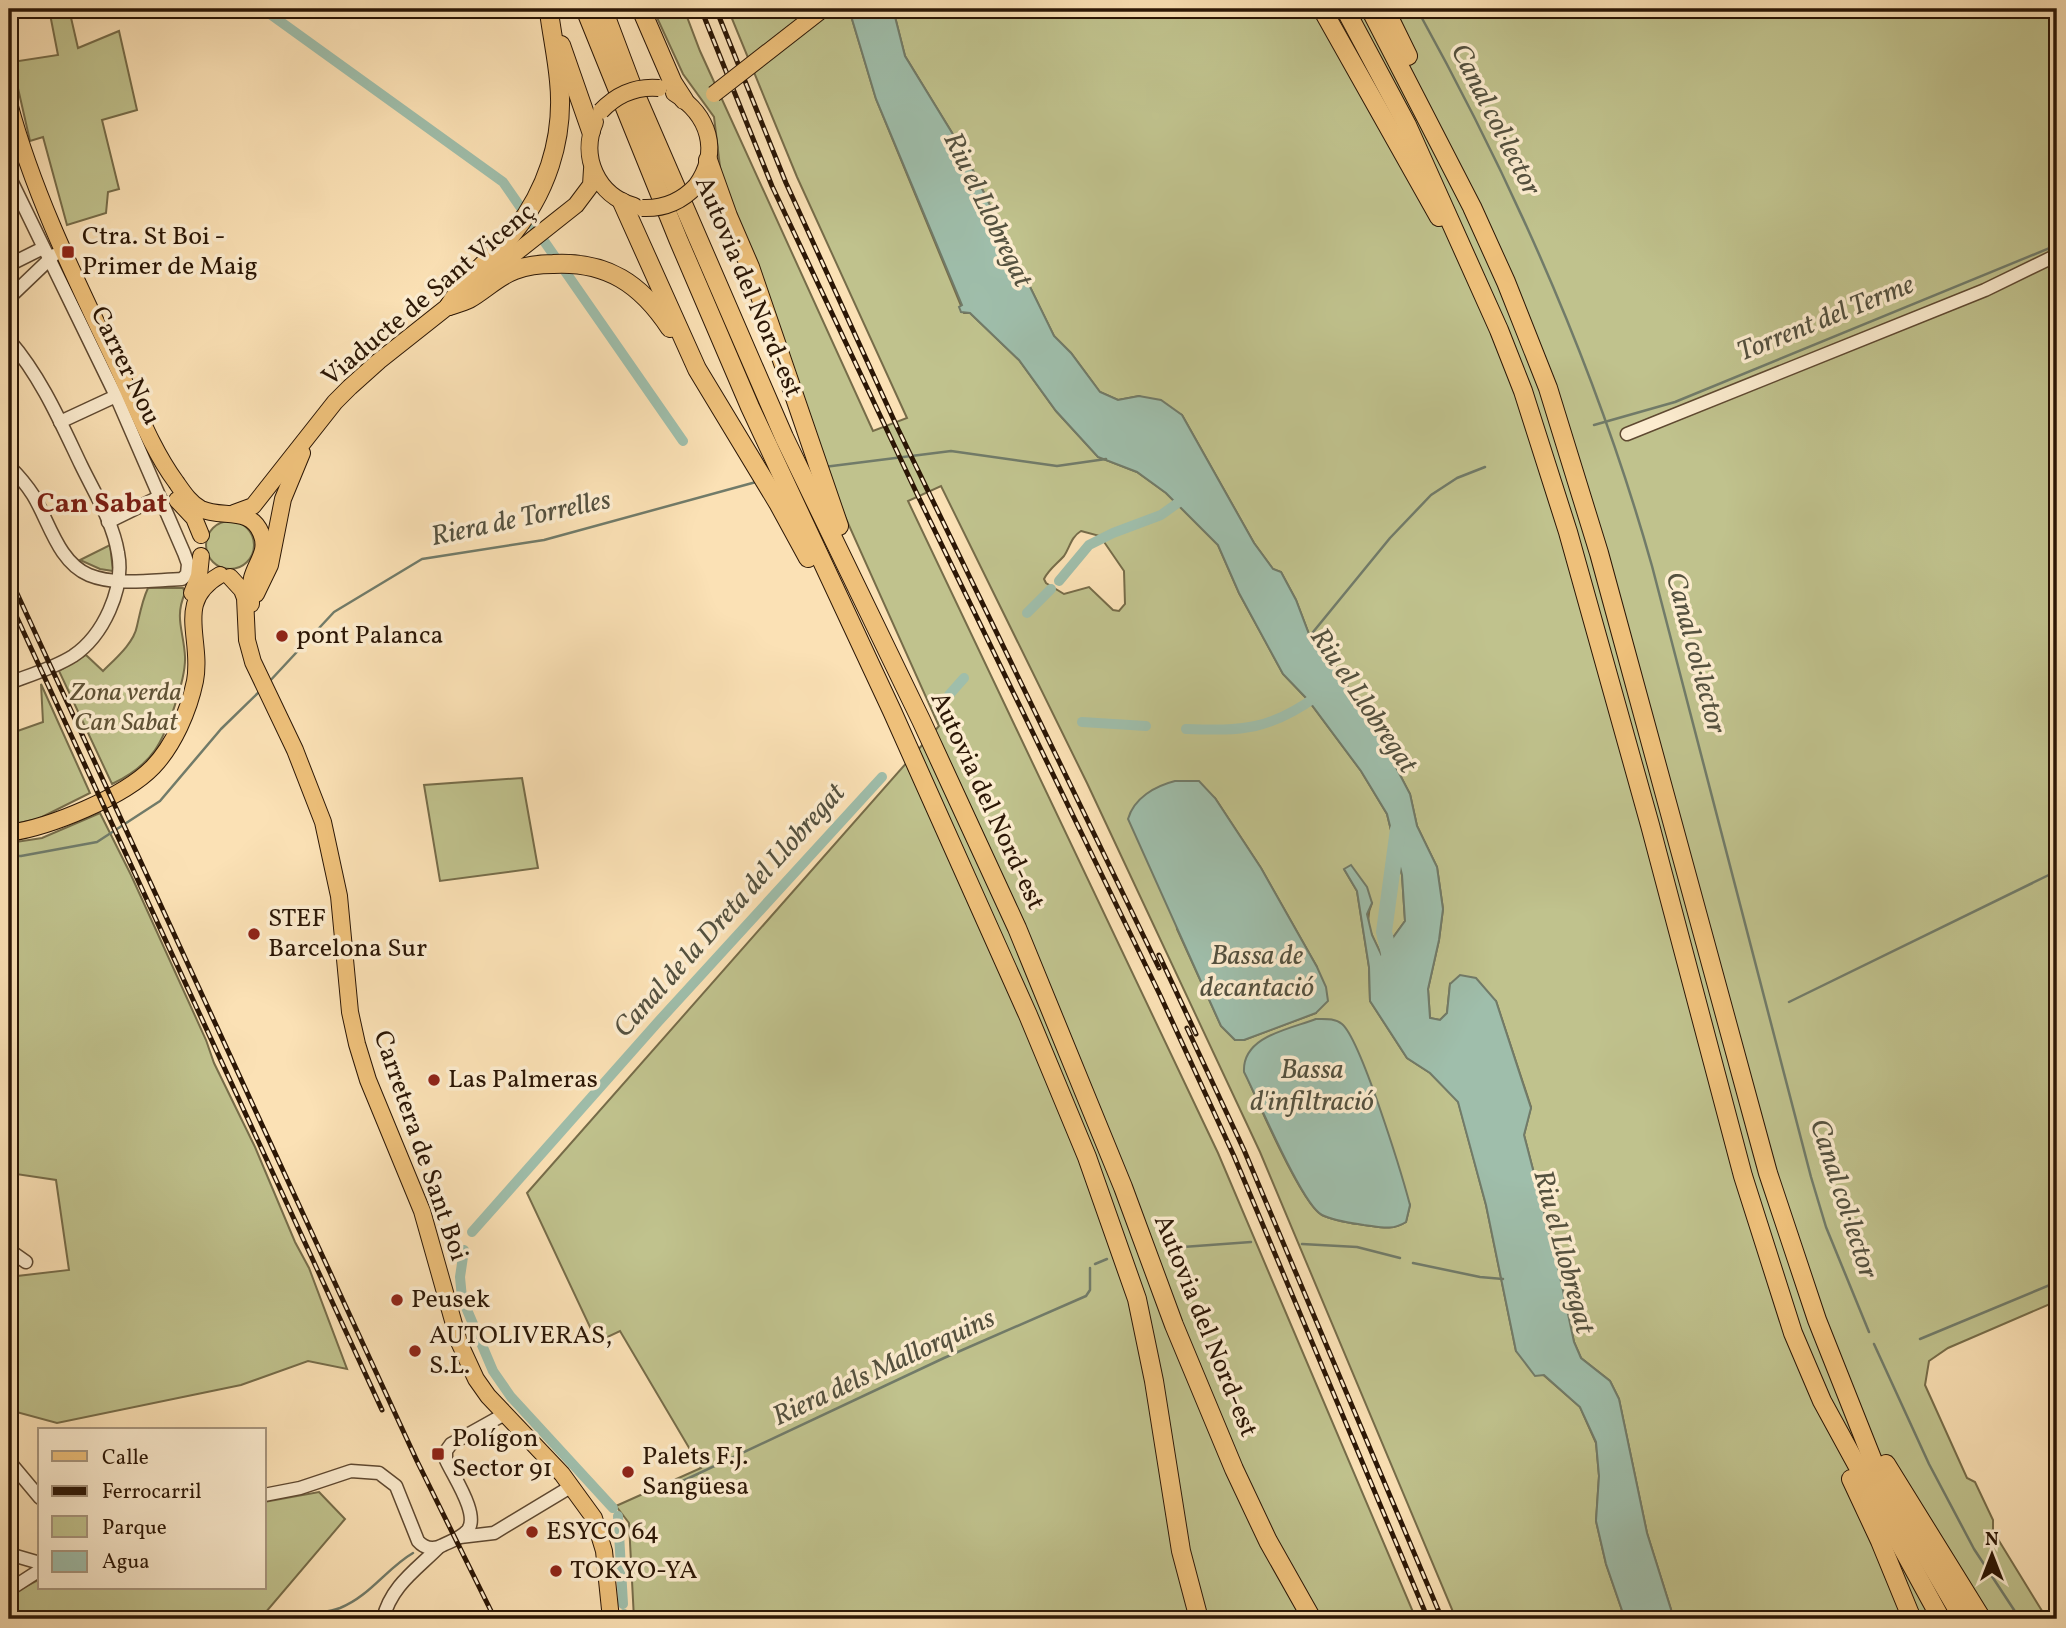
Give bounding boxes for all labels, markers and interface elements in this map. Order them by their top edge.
water label: Canal col·lector [1440,37,1550,203]
water label: Riu el Llobregat [933,126,1042,295]
street label: Autovia del Nord-est [685,171,811,403]
street label: Viaducte de Sant Vicenç [315,195,543,395]
place label: Ctra. St Boi - Primer de Maig [82,219,258,285]
marker: Ctra. St Boi - Primer de Maig [60,244,76,260]
water label: Torrent del Terme [1732,266,1920,372]
street label: Carrer Nou [81,301,169,431]
water label: Riera de Torrelles [427,481,615,557]
district label: Can Sabat [37,485,167,524]
water label: Canal col·lector [1655,568,1735,739]
place label: pont Palanca [296,618,443,654]
water label: Riu el Llobregat [1300,620,1427,782]
marker: pont Palanca [274,628,290,644]
park label: Zona verda Can Sabat [69,675,182,741]
street label: Autovia del Nord-est [921,686,1053,916]
water label: Canal de la Dreta del Llobregat [605,774,856,1047]
place label: STEF Barcelona Sur [268,901,427,967]
marker: STEF Barcelona Sur [246,926,262,942]
water label: Bassa de decantació [1200,937,1314,1008]
street label: Carretera de Sant Boi [364,1026,476,1266]
water label: Bassa d'infiltració [1250,1051,1374,1122]
place label: Las Palmeras [448,1062,598,1098]
marker: Las Palmeras [426,1072,442,1088]
water label: Canal col·lector [1799,1114,1887,1284]
water label: Riu el Llobregat [1522,1166,1604,1339]
street label: Autovia del Nord-est [1144,1210,1266,1442]
place label: Peusek [411,1282,490,1318]
marker: Peusek [389,1292,405,1308]
water label: Riera dels Mallorquins [766,1299,1002,1437]
place label: AUTOLIVERAS, S.L. [429,1318,612,1384]
marker: AUTOLIVERAS, S.L. [407,1343,423,1359]
place label: Polígon Sector 91 [452,1421,553,1487]
legend [38,1428,266,1590]
place label: Palets F.J. Sangüesa [642,1439,749,1505]
text: Calle [102,1444,149,1473]
marker: Polígon Sector 91 [430,1446,446,1462]
marker: Palets F.J. Sangüesa [620,1464,636,1480]
text: Ferrocarril [102,1478,202,1507]
text: Parque [102,1514,167,1543]
place label: ESYCO 64 [546,1514,659,1550]
north arrow [1958,1520,2028,1590]
marker: ESYCO 64 [524,1524,540,1540]
text: N [1985,1527,1999,1553]
text: Agua [102,1548,150,1577]
place label: TOKYO-YA [570,1553,698,1589]
marker: TOKYO-YA [548,1563,564,1579]

